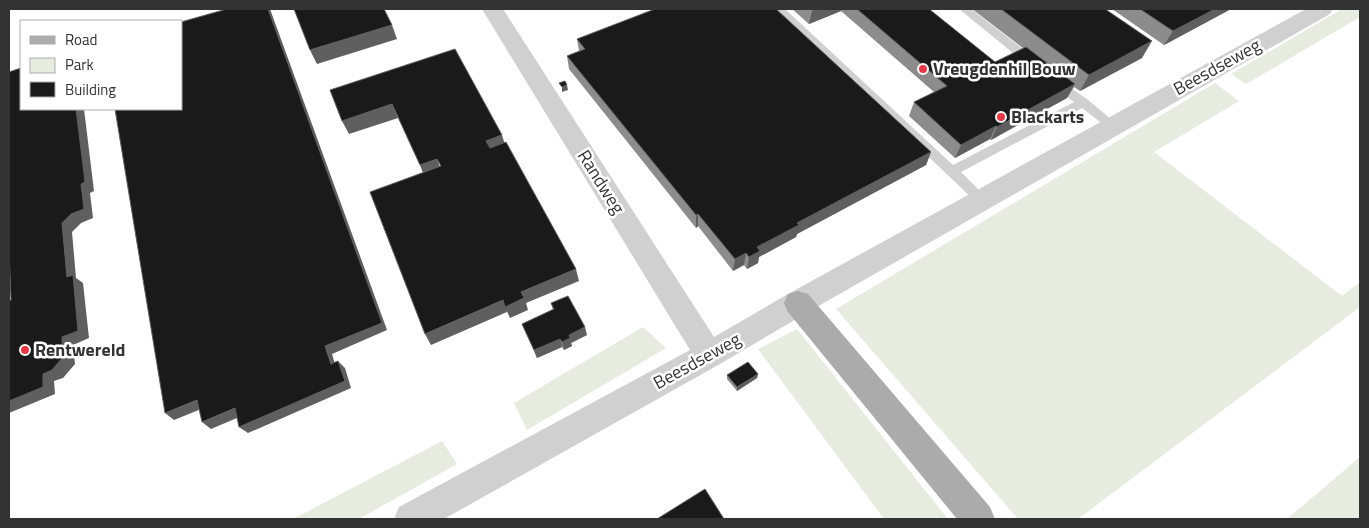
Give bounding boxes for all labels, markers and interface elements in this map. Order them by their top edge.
legend [20,20,182,110]
text: Road [65,28,97,51]
street label: Beesdseweg [1168,31,1266,102]
text: Park [65,53,94,76]
place label: Vreugdenhil Bouw [933,55,1076,82]
marker: Vreugdenhil Bouw [917,63,929,75]
text: Building [65,78,116,101]
place label: Blackarts [1011,103,1084,130]
marker: Blackarts [995,111,1007,123]
street label: Randweg [571,144,632,219]
street label: Beesdseweg [648,325,746,396]
place label: Rentwereld [35,336,125,363]
marker: Rentwereld [19,344,31,356]

